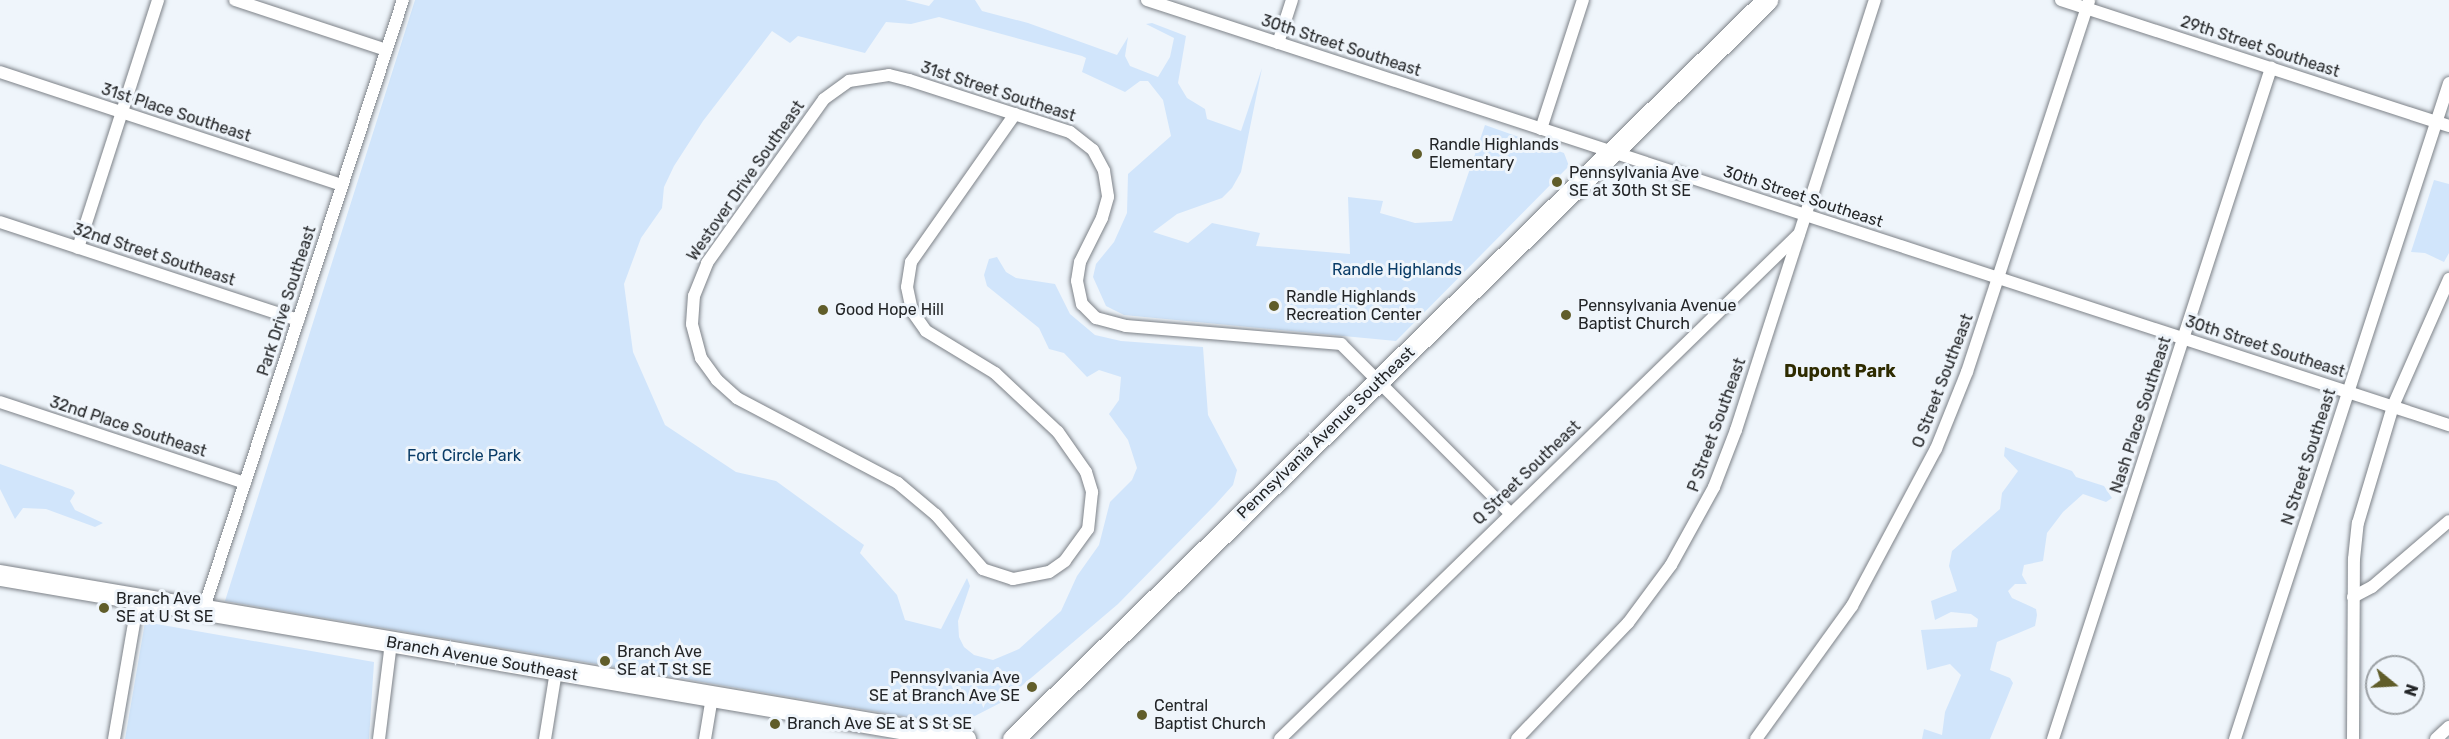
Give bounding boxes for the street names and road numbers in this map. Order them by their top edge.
street label: 30th Street Southeast [1259,11,1423,81]
street label: 29th Street Southeast [2178,12,2342,82]
street label: 31st Street Southeast [918,58,1078,126]
street label: 31st Place Southeast [99,80,253,146]
street label: Westover Drive Southeast [683,97,809,265]
street label: 30th Street Southeast [1721,162,1885,232]
street label: 32nd Street Southeast [71,220,237,290]
street label: Park Drive Southeast [254,224,320,378]
street label: O Street Southeast [1909,311,1977,451]
street label: 30th Street Southeast [2183,312,2347,382]
street label: Nash Place Southeast [2107,334,2175,496]
street label: Pennsylvania Avenue Southeast [1233,343,1419,523]
street label: P Street Southeast [1684,355,1750,495]
street label: N Street Southeast [2278,386,2340,528]
street label: 32nd Place Southeast [47,393,209,461]
street label: Q Street Southeast [1469,417,1585,529]
street label: Branch Avenue Southeast [385,633,579,685]

